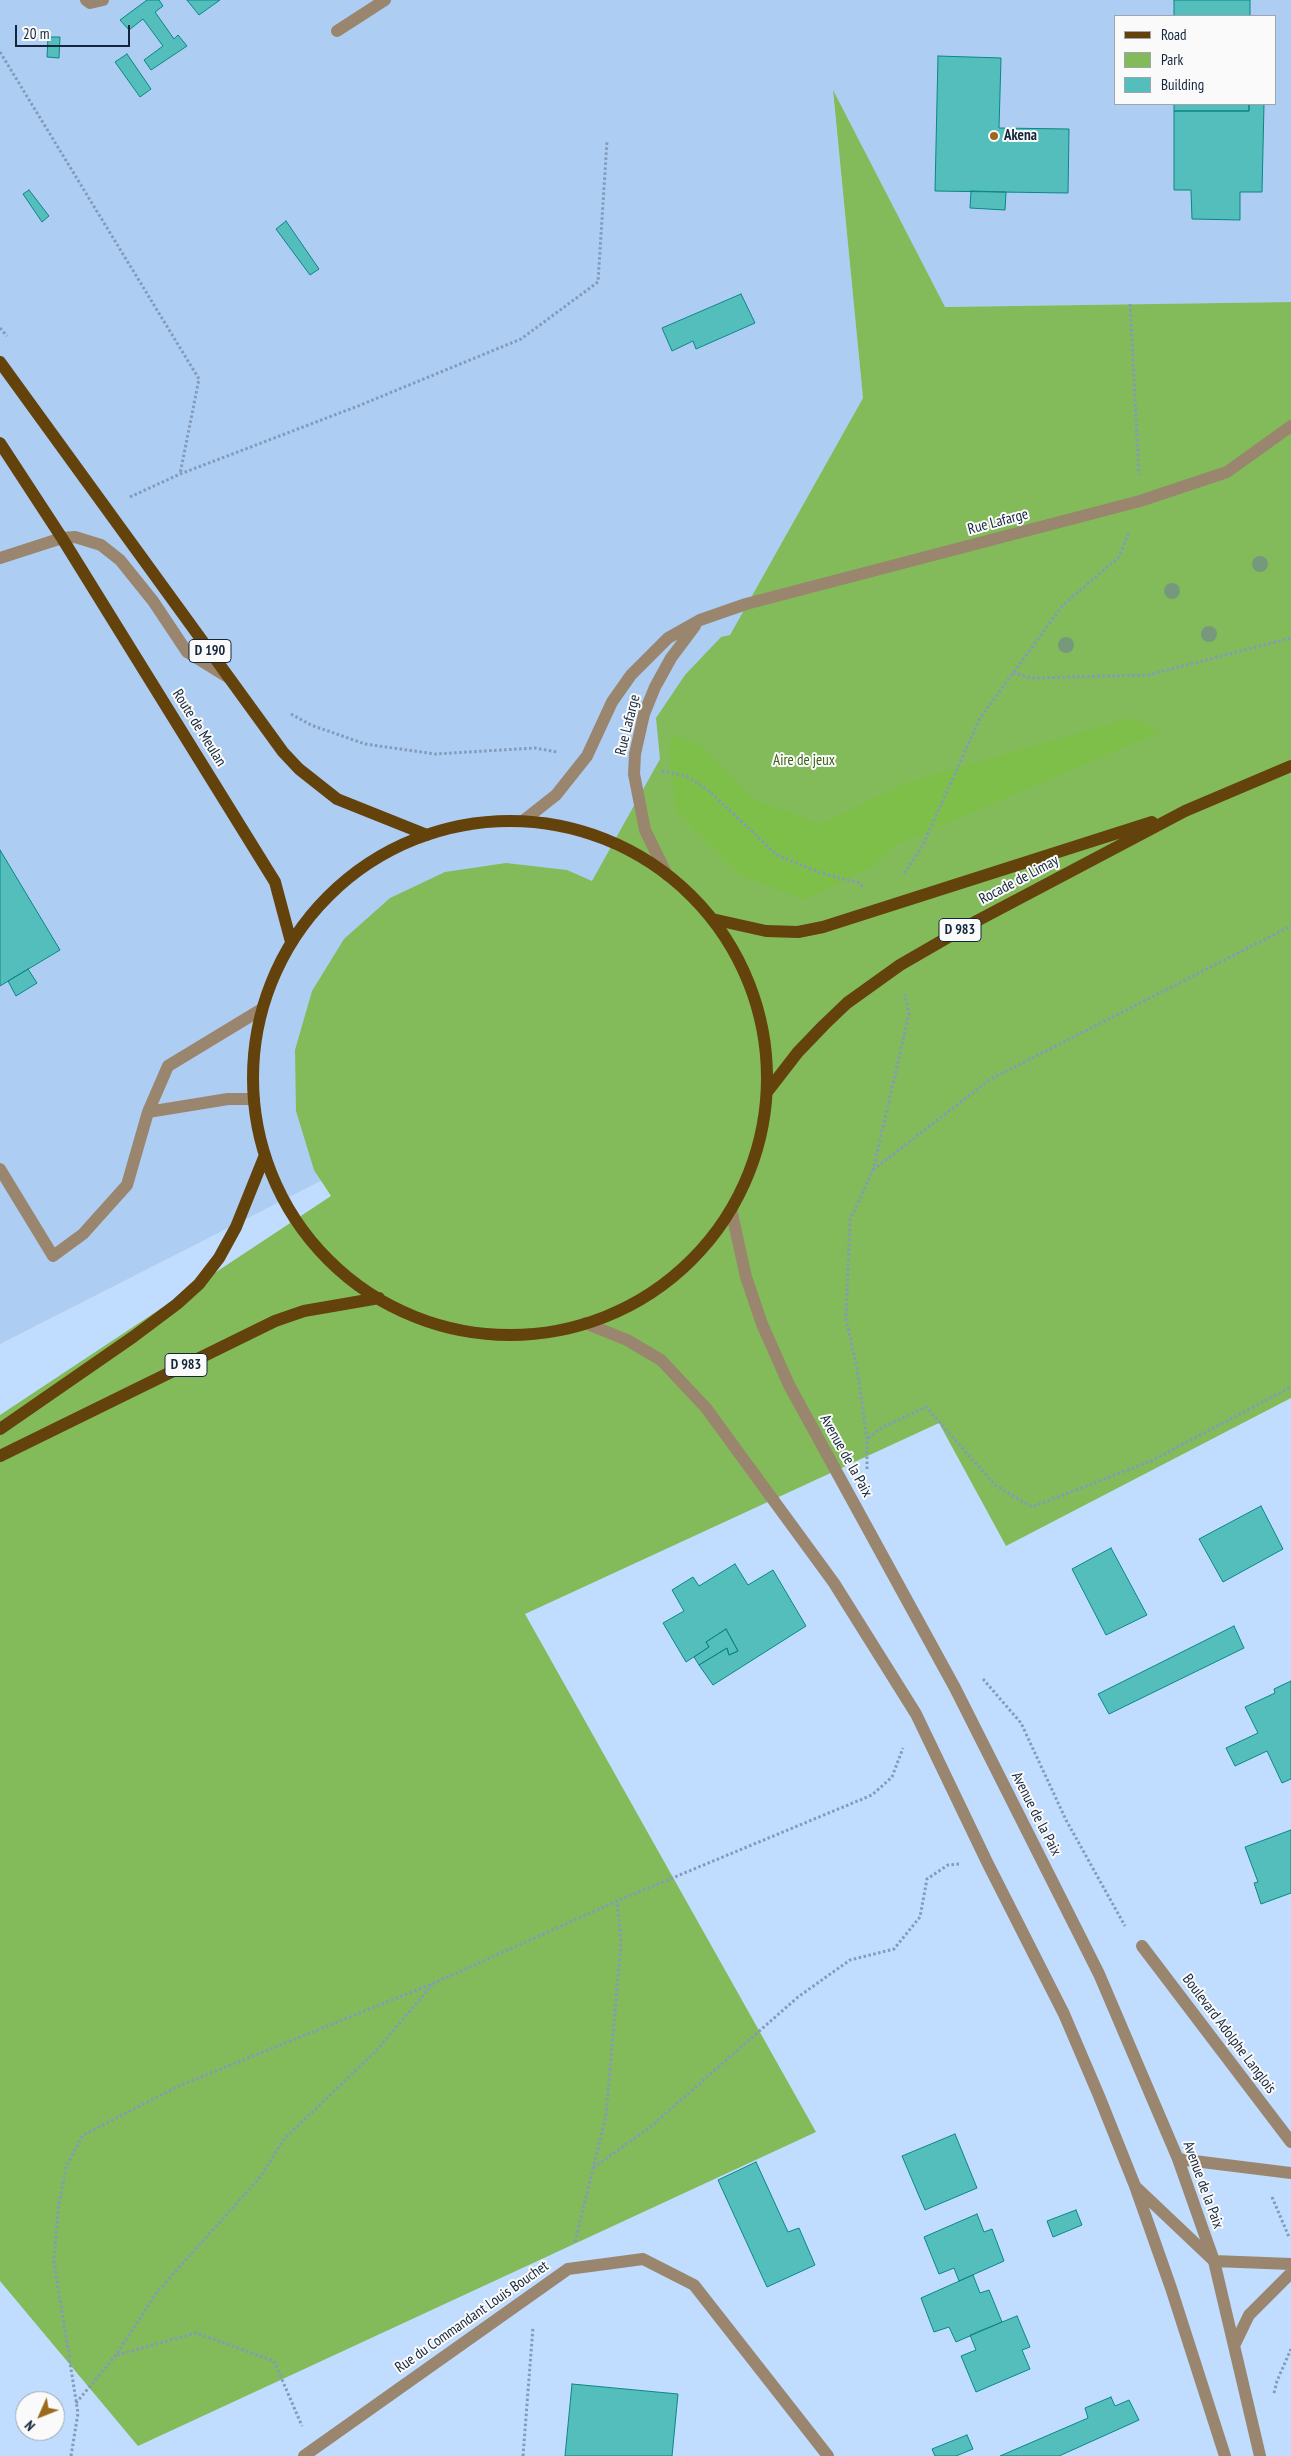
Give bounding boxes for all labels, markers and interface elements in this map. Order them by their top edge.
scale bar [18,15,132,47]
legend [1114,15,1276,105]
text: 20 m [23,24,49,43]
text: Road [1161,25,1187,44]
text: Park [1161,50,1183,69]
text: Building [1161,75,1204,94]
place label: Akena [1004,127,1037,145]
marker: Akena [988,130,1000,142]
street label: Rue Lafarge [966,505,1030,539]
road number: D 190 [189,640,231,662]
street label: Route de Meulan [168,686,230,770]
street label: Rue Lafarge [612,693,644,757]
park label: Aire de jeux [773,752,835,770]
street label: Rocade de Limay [976,852,1062,908]
road number: D 983 [939,918,981,942]
road number: D 983 [165,1354,207,1376]
street label: Avenue de la Paix [816,1412,876,1500]
street label: Avenue de la Paix [1007,1769,1065,1859]
street label: Boulevard Adolphe Langlois [1178,1971,1280,2097]
street label: Avenue de la Paix [1179,2139,1227,2231]
street label: Rue du Commandant Louis Bouchet [392,2257,552,2377]
north arrow [15,2391,65,2441]
text: N [21,2417,39,2435]

